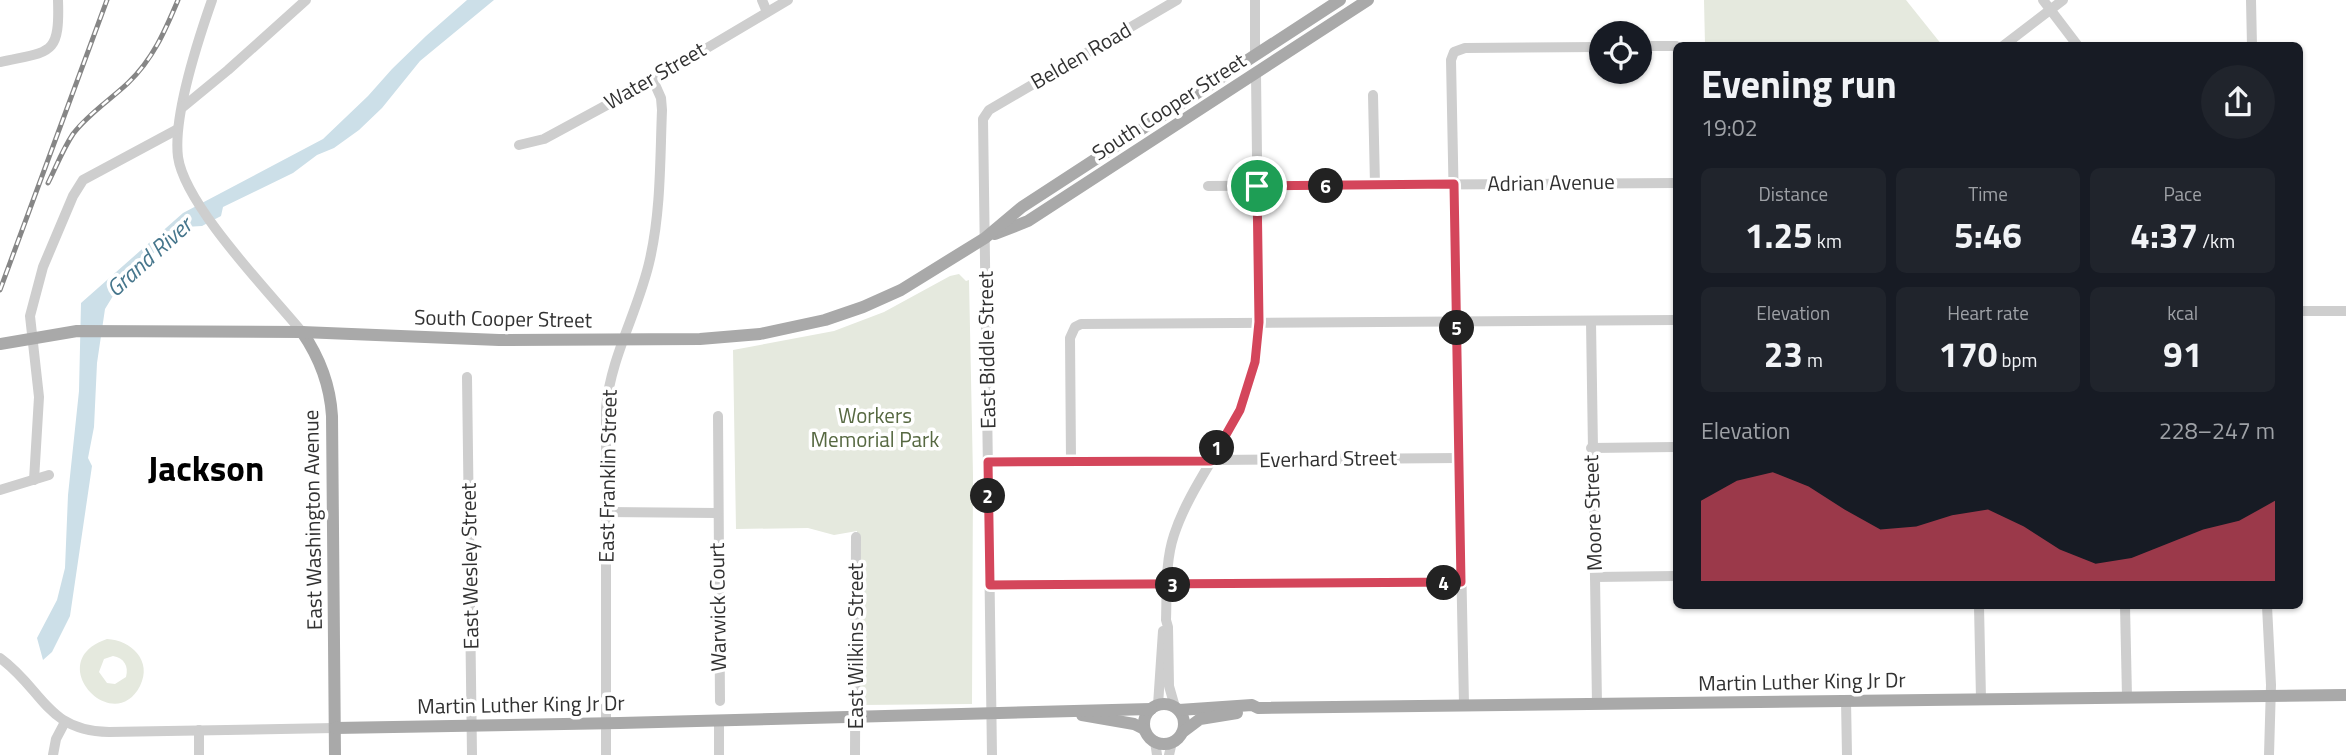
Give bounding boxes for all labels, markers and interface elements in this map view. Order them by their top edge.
street label: Belden Road [1024,13,1137,97]
map controls [1589,21,1652,84]
button: locate [1589,21,1652,84]
street label: Water Street [598,33,712,117]
street label: South Cooper Street [1085,44,1252,168]
text: Evening run [1701,55,1897,113]
button: share [2201,65,2275,139]
text: 19:02 [1701,110,1758,145]
pin [1227,156,1287,216]
street label: Adrian Avenue [1487,165,1615,199]
icon: arrive [1238,167,1276,205]
pin: 6 [1308,168,1344,204]
text: 6 [1320,171,1331,200]
text: Distance [1759,179,1828,208]
text: Time [1968,179,2008,208]
text: Pace [2163,179,2202,208]
water label: Grand River [98,207,202,305]
text: 1.25 [1745,208,1813,262]
text: 5:46 [1954,208,2022,262]
text: 4:37 [2130,208,2198,262]
text: km [1813,226,1842,255]
text: /km [2198,226,2235,255]
street label: East Biddle Street [969,270,1003,429]
text: Elevation [1756,298,1830,327]
text: Heart rate [1947,298,2029,327]
text: kcal [2167,298,2198,327]
street label: South Cooper Street [414,300,593,336]
pin: 5 [1440,310,1474,346]
text: 5 [1451,313,1462,342]
text: 23 [1764,327,1803,381]
text: 170 [1939,327,1997,381]
text: 91 [2163,327,2202,381]
text: m [1803,345,1823,374]
text: bpm [1997,345,2037,374]
street label: East Franklin Street [589,389,625,563]
park label: Workers Memorial Park [811,399,939,455]
street label: East Washington Avenue [294,410,330,631]
text: Elevation [1701,413,1790,448]
text: 228–247 m [2159,413,2275,448]
pin: 1 [1200,430,1234,466]
text: 1 [1211,433,1222,462]
district label: Jackson [148,441,264,495]
street label: Everhard Street [1259,441,1398,475]
street label: Moore Street [1574,454,1610,572]
pin: 2 [970,478,1006,514]
text: 2 [982,481,993,510]
street label: East Wesley Street [452,482,486,650]
street label: Warwick Court [700,542,734,672]
street label: East Wilkins Street [839,562,871,729]
pin: 4 [1426,566,1462,600]
pin: 3 [1156,568,1190,602]
text: 4 [1438,568,1449,597]
text: 3 [1167,570,1178,599]
street label: Martin Luther King Jr Dr [1698,663,1906,699]
street label: Martin Luther King Jr Dr [417,686,625,722]

